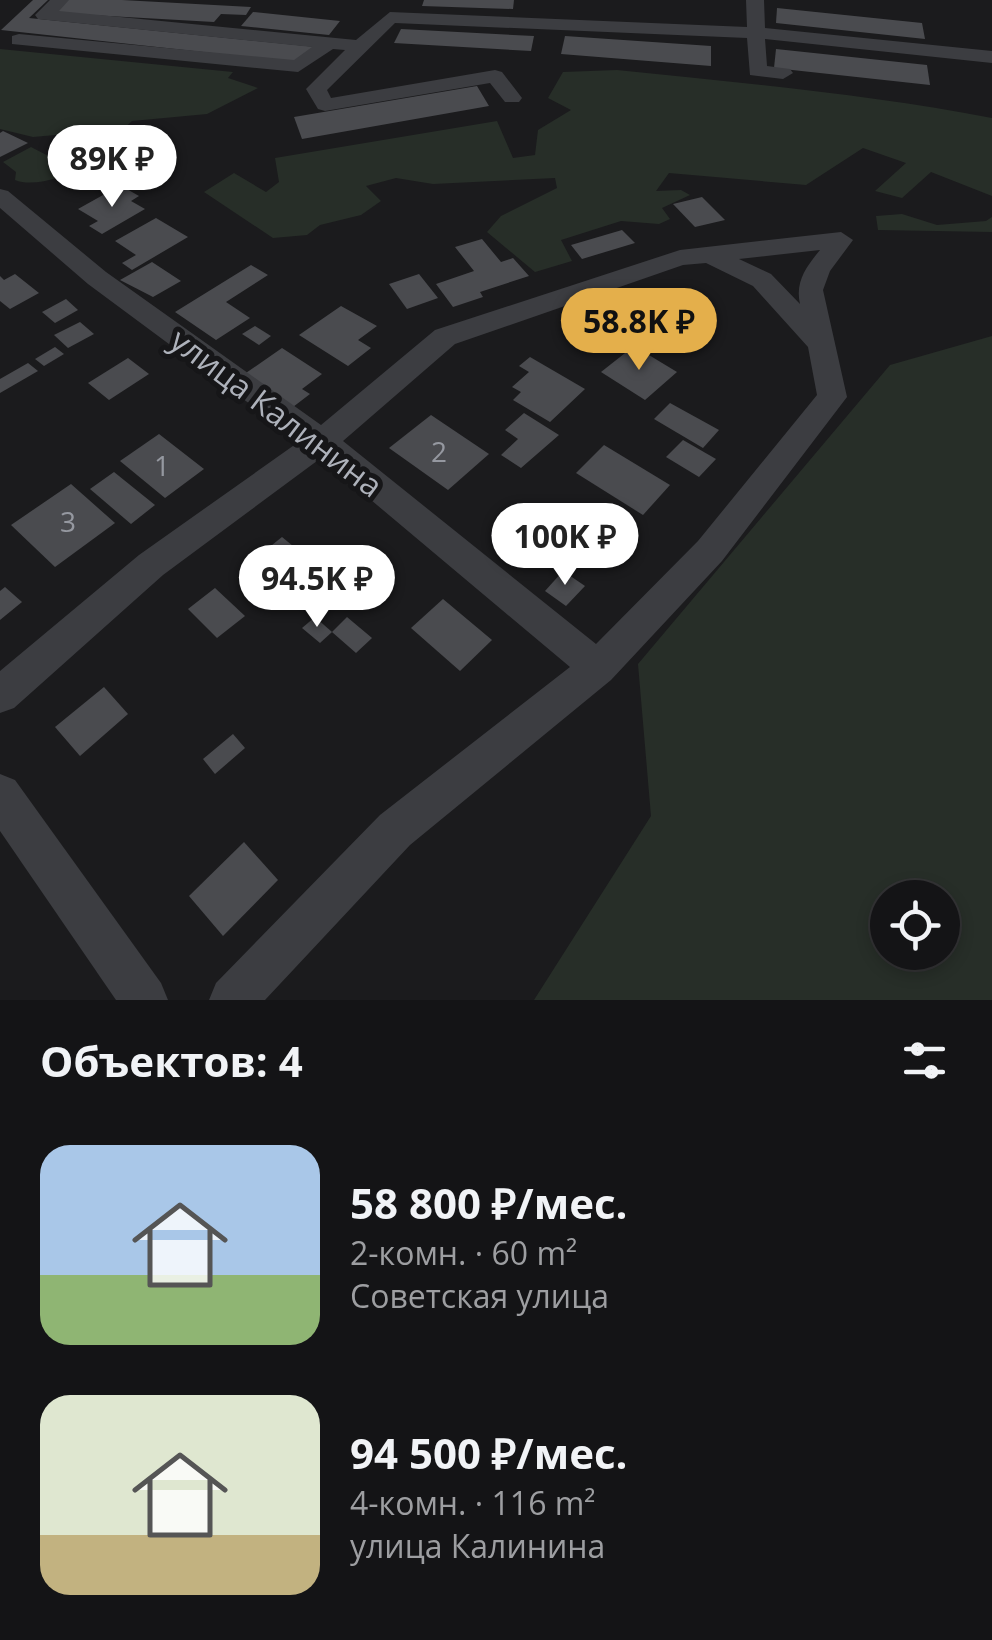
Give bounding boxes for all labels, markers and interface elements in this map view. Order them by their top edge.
pin: 89K ₽ [42,125,182,210]
text: 89K ₽ [70,136,154,179]
pin: 58.8K ₽ [547,288,731,373]
text: 58.8K ₽ [583,299,695,342]
street label: улица Калинина [162,318,392,506]
house number: 2 [431,432,447,470]
house number: 1 [154,446,170,484]
house number: 3 [60,502,76,540]
pin: 100K ₽ [484,503,646,588]
text: 100K ₽ [513,514,617,557]
pin: 94.5K ₽ [225,545,409,630]
text: 94.5K ₽ [261,556,373,599]
map controls [870,880,960,970]
button: locate [870,880,960,970]
text: Объектов: 4 [40,1032,303,1089]
icon: filters [897,1033,952,1088]
text: 58 800 ₽/мес. [350,1174,628,1231]
icon: home [120,1185,240,1305]
text: 2-комн. · 60 m² [350,1231,577,1274]
text: Советская улица [350,1274,609,1317]
text: 94 500 ₽/мес. [350,1424,628,1481]
icon: home [120,1435,240,1555]
text: 4-комн. · 116 m² [350,1481,595,1524]
text: улица Калинина [350,1524,605,1567]

